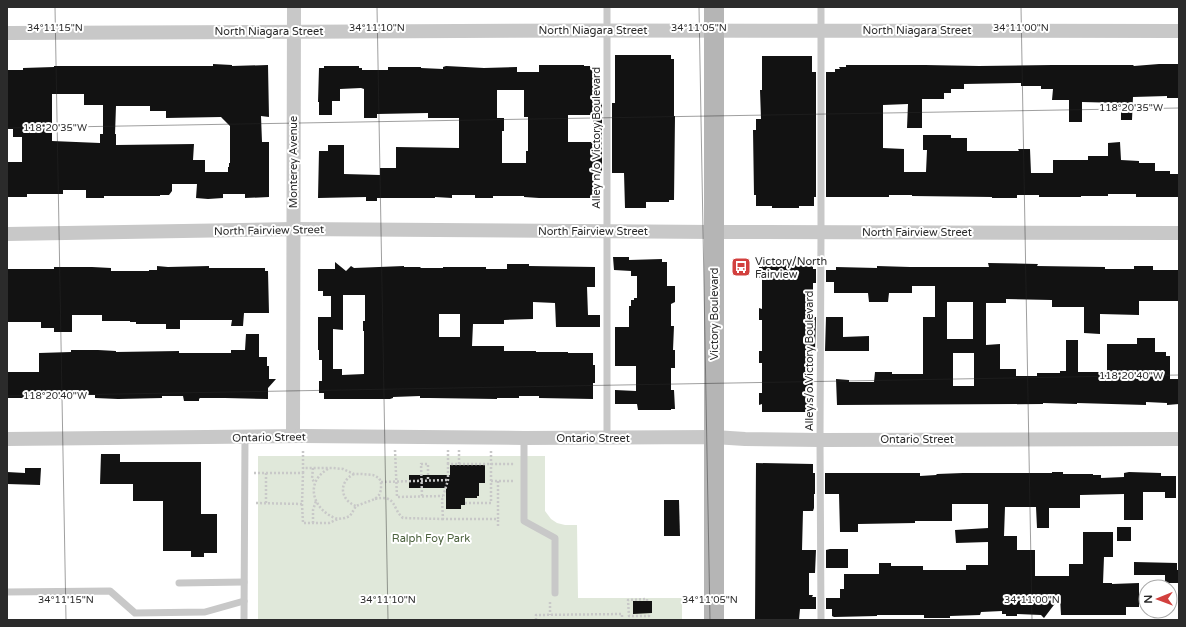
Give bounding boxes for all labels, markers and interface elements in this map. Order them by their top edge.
text: 34°11'15"N [27,22,83,34]
text: 34°11'10"N [349,22,405,34]
text: 34°11'05"N [671,22,727,34]
text: 34°11'00"N [993,22,1049,34]
street label: North Niagara Street [539,24,647,37]
street label: North Niagara Street [863,24,971,37]
street label: North Niagara Street [215,25,323,38]
street label: Alley n/o Victory Boulevard [590,67,603,209]
text: 118°20'35"W [1099,102,1163,114]
street label: Monterey Avenue [287,116,300,208]
text: 118°20'35"W [23,122,87,134]
street label: North Fairview Street [214,223,324,238]
street label: North Fairview Street [538,225,648,238]
street label: North Fairview Street [862,226,972,239]
place label: Victory/North Fairview [755,255,827,281]
bus stop icon: Victory/North Fairview [730,256,752,278]
street label: Victory Boulevard [708,268,721,360]
street label: Alley s/o Victory Boulevard [803,291,816,431]
text: 118°20'40"W [1099,370,1163,382]
text: 118°20'40"W [23,390,87,402]
street label: Ontario Street [232,430,306,445]
street label: Ontario Street [556,432,630,445]
street label: Ontario Street [880,433,954,446]
park label: Ralph Foy Park [392,532,470,545]
north arrow [1138,579,1178,619]
text: 34°11'15"N [38,594,94,606]
text: 34°11'10"N [360,594,416,606]
text: 34°11'05"N [682,594,738,606]
text: 34°11'00"N [1004,594,1060,606]
text: N [1142,595,1155,604]

